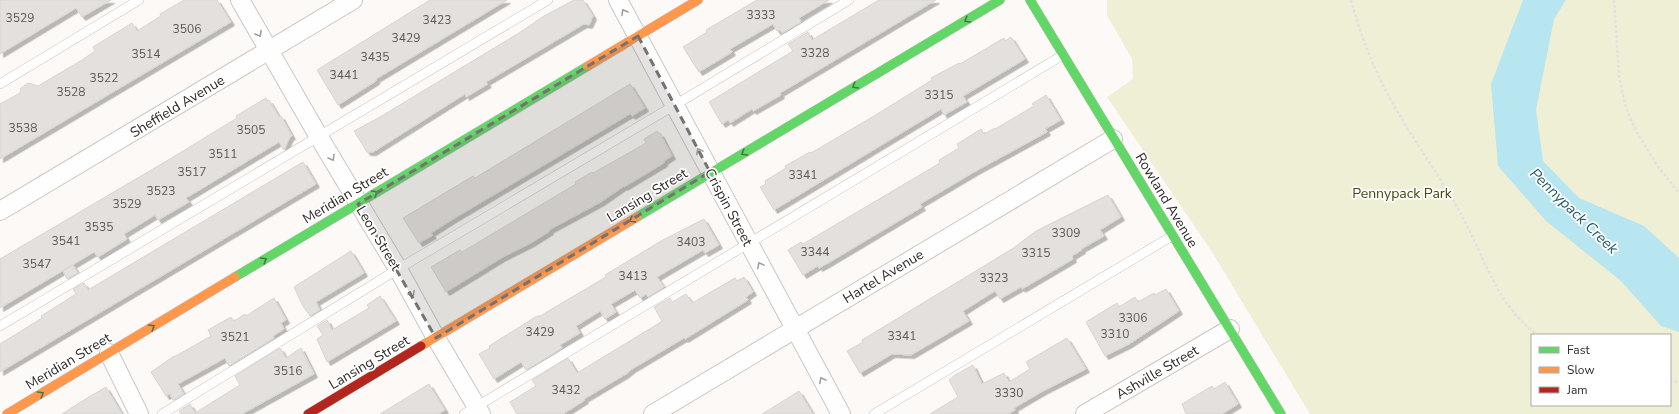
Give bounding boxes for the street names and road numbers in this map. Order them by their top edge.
street label: Sheffield Avenue [126,71,228,142]
street label: Rowland Avenue [1131,149,1202,251]
street label: Meridian Street [299,162,391,228]
street label: Lansing Street [603,164,691,227]
street label: Crispin Street [700,165,757,250]
street label: Leon Street [352,202,405,274]
street label: Hartel Avenue [839,245,927,308]
street label: Meridian Street [22,328,114,394]
street label: Lansing Street [325,331,413,394]
street label: Ashville Street [1112,341,1202,404]

